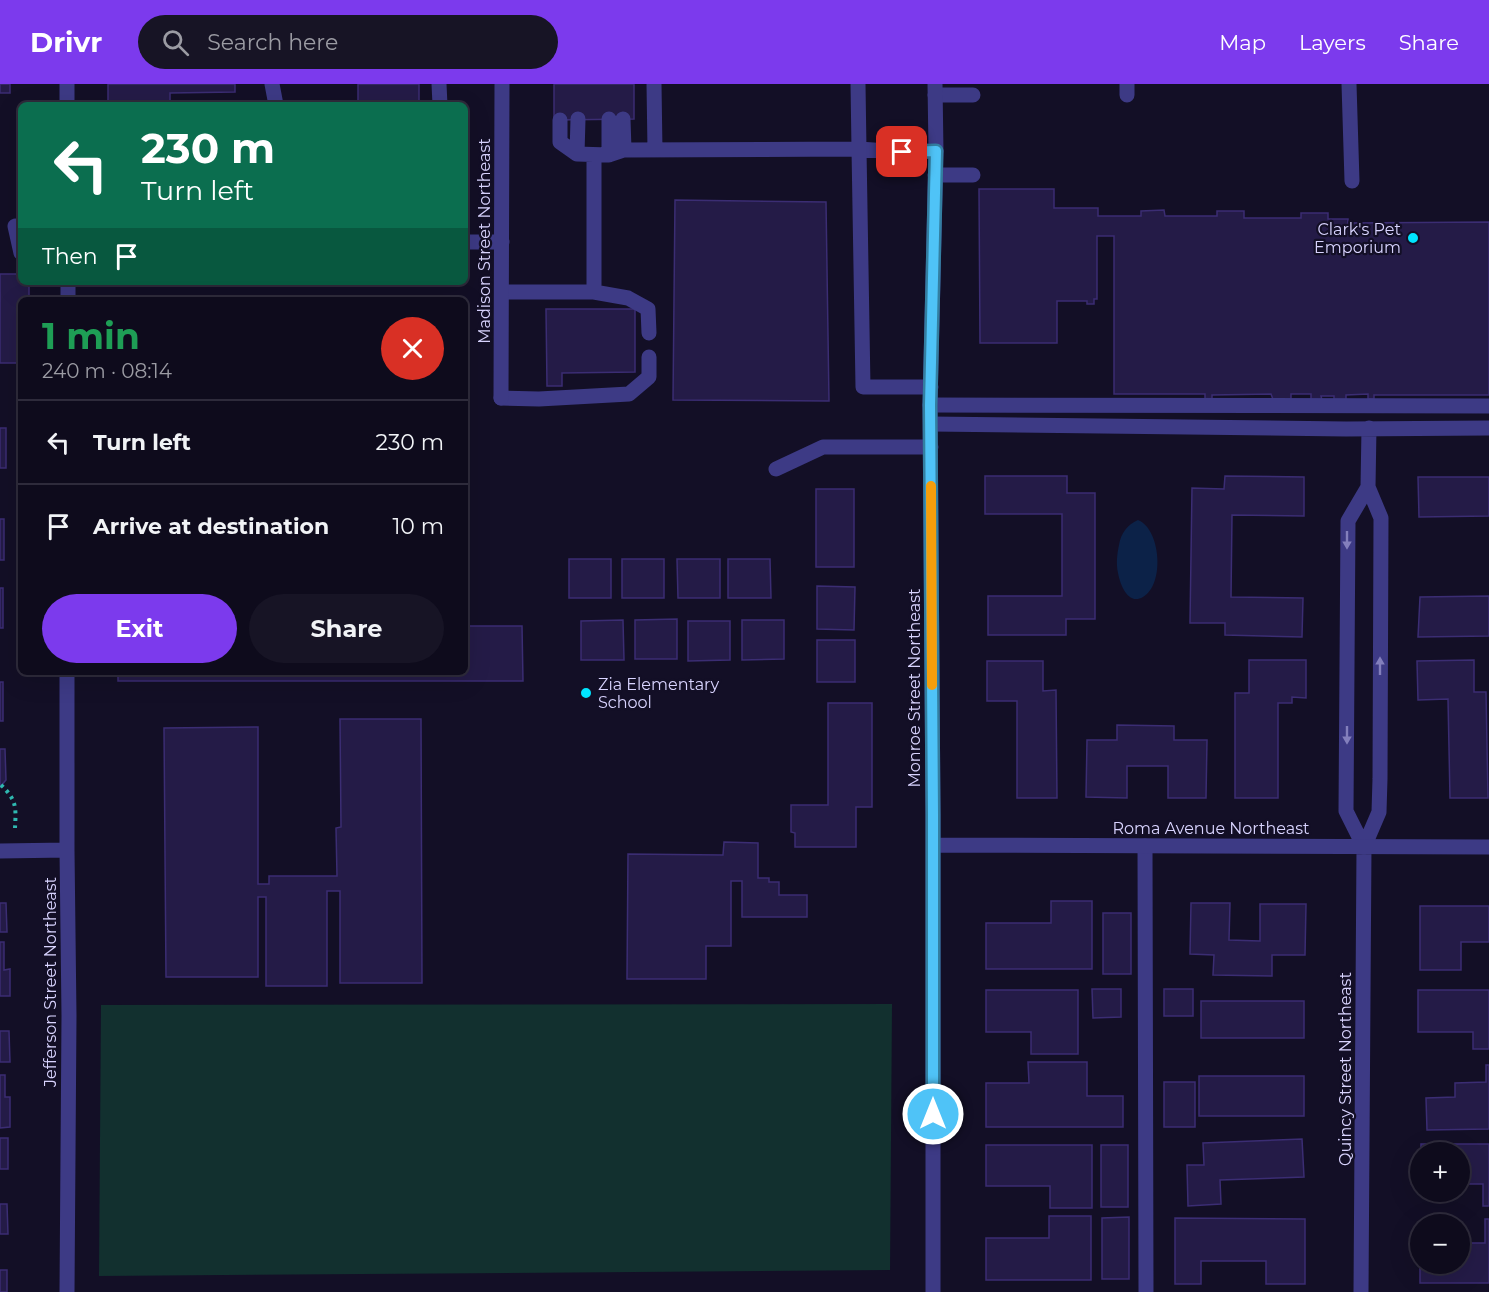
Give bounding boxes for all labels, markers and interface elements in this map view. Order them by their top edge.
search box [138,15,558,69]
text: Drivr [30,25,102,59]
icon: search [159,26,192,59]
text: Search here [207,29,338,56]
text: Map [1219,30,1266,55]
text: Layers [1299,30,1366,55]
text: Share [1399,30,1459,55]
text: 230 m [141,122,275,174]
icon: left [42,126,120,204]
pin [876,126,927,177]
icon: arrive [885,135,918,168]
street label: Madison Street Northeast [475,138,494,344]
text: Turn left [141,174,254,207]
place label: Clark's Pet Emporium [1314,220,1402,257]
marker: Clark's Pet Emporium [1406,231,1420,245]
icon: arrive [110,240,143,273]
text: Then [42,243,98,270]
text: 1 min [42,314,140,358]
button: close [381,317,444,380]
text: 240 m · 08:14 [42,359,172,383]
icon: left [42,426,75,459]
text: Turn left [93,429,191,456]
text: 230 m [375,429,444,456]
icon: arrive [42,510,75,543]
text: Arrive at destination [93,513,329,540]
text: 10 m [392,513,444,540]
one-way arrow [1343,530,1352,549]
street label: Monroe Street Northeast [905,588,924,787]
button: Exit [42,594,237,663]
button: Share [249,594,444,663]
one-way arrow [1375,656,1385,675]
place label: Zia Elementary School [598,675,719,712]
marker: Zia Elementary School [579,686,593,700]
one-way arrow [1342,725,1352,744]
street label: Roma Avenue Northeast [1113,819,1310,838]
street label: Jefferson Street Northeast [41,876,60,1088]
street label: Quincy Street Northeast [1336,972,1355,1166]
position arrow [901,1082,965,1146]
map controls [1410,1142,1470,1274]
button: + [1410,1142,1470,1202]
button: − [1410,1214,1470,1274]

